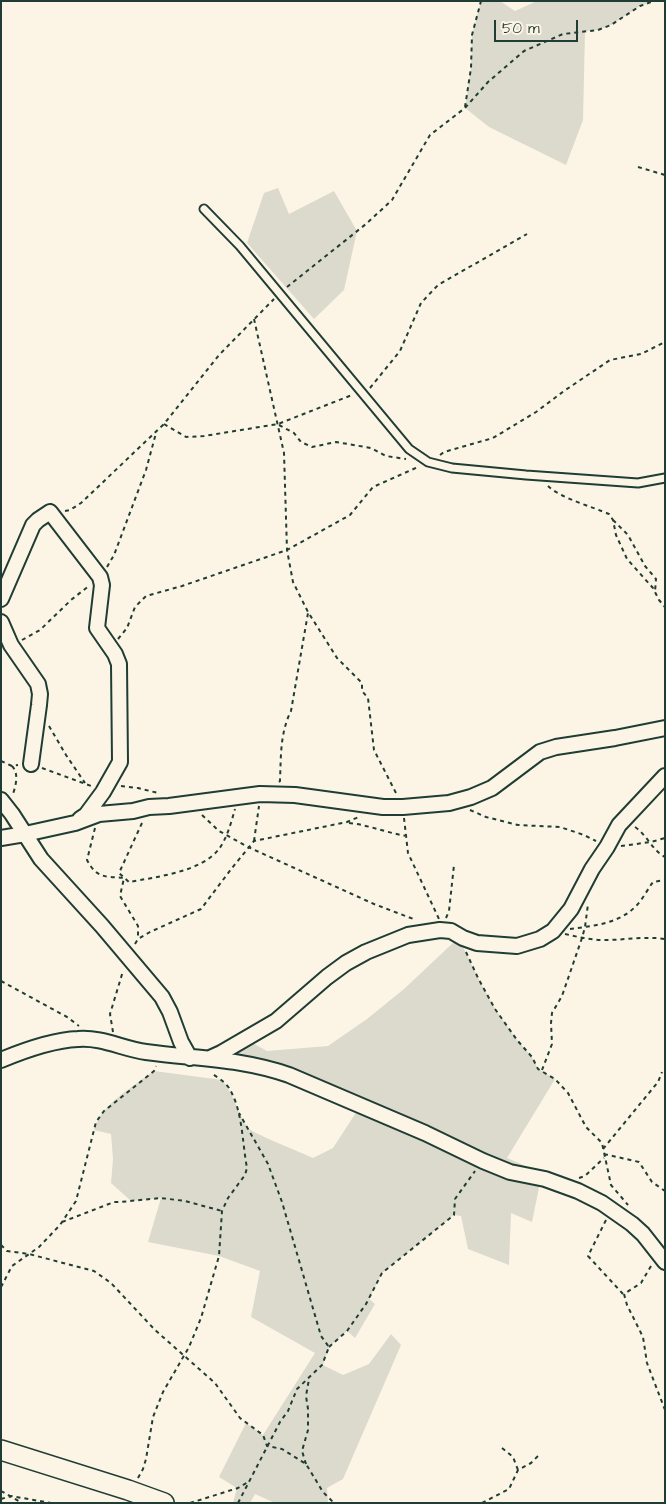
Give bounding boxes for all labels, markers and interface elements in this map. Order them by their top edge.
scale bar [496,10,580,42]
text: 50 m [502,18,540,39]

